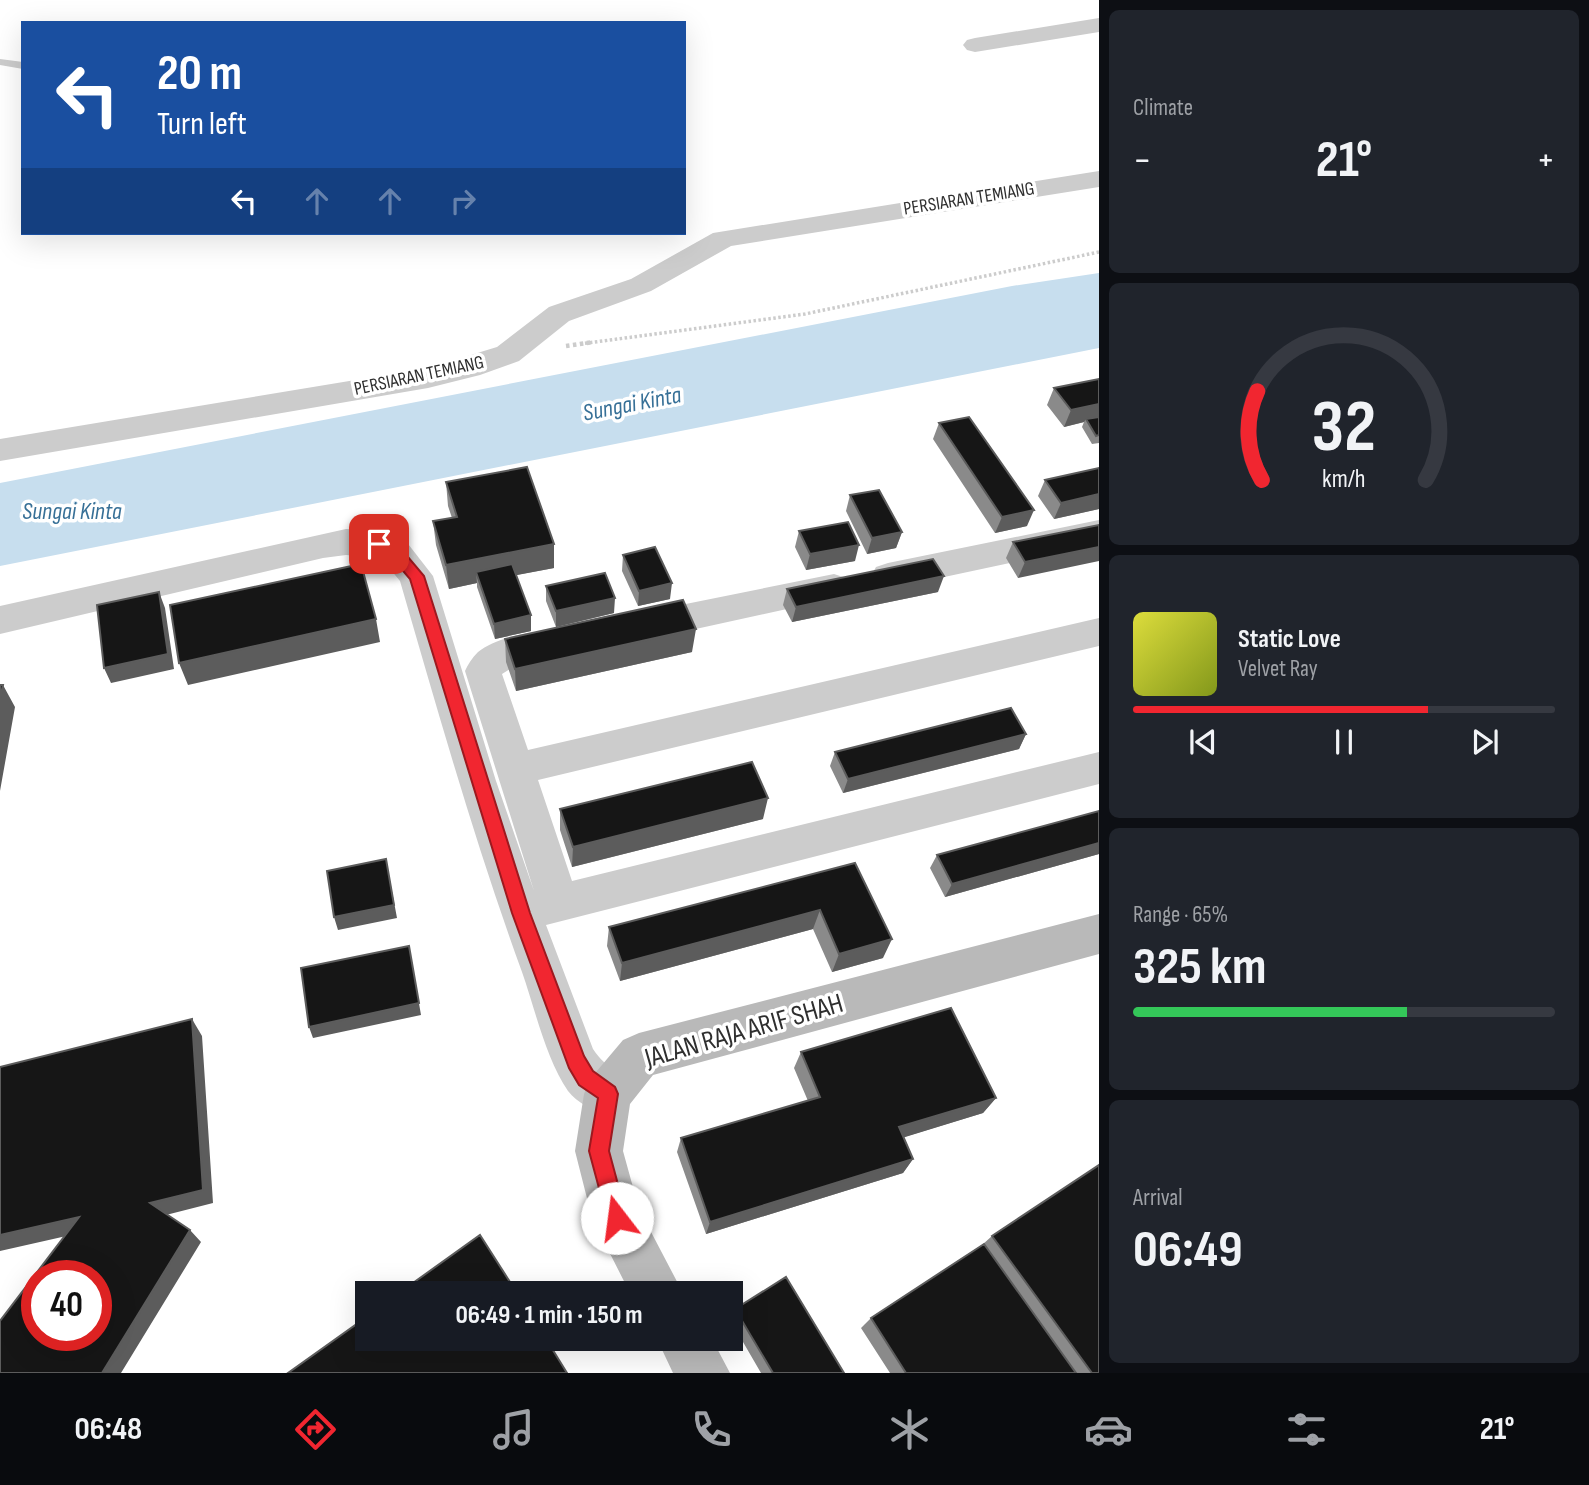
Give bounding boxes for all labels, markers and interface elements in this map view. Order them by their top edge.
text: 20 m [157,45,242,104]
icon: left [42,49,133,140]
text: Climate [1133,94,1193,122]
text: Turn left [157,105,247,144]
text: 21° [1316,129,1372,192]
text: − [1133,138,1152,183]
text: + [1536,138,1555,183]
street label: PERSIARAN TEMIANG [902,177,1036,221]
icon: left [225,182,263,220]
icon: ahead [298,182,336,220]
icon: ahead [371,182,409,220]
icon: right [444,182,482,220]
street label: PERSIARAN TEMIANG [352,351,486,401]
water label: Sungai Kinta [580,380,684,428]
text: 32 [1312,384,1376,472]
text: km/h [1322,464,1366,495]
water label: Sungai Kinta [22,497,122,526]
pin [349,514,409,574]
icon: arrive [360,525,398,563]
text: Static Love [1238,624,1341,655]
text: Velvet Ray [1238,655,1318,683]
icon: previous [1184,723,1222,761]
icon: pause [1325,723,1363,761]
icon: next [1466,723,1504,761]
text: Range · 65% [1133,901,1228,929]
text: 325 km [1133,936,1266,999]
street label: JALAN RAJA ARIF SHAH [640,987,847,1075]
position arrow [580,1181,654,1255]
text: Arrival [1133,1184,1182,1212]
text: 06:49 [1133,1219,1243,1282]
speed limit sign: 40 [21,1260,112,1351]
text: 06:49 · 1 min · 150 m [455,1300,643,1331]
icon: directions [291,1405,340,1454]
icon: music [489,1405,538,1454]
icon: phone [687,1405,736,1454]
icon: climate [885,1405,934,1454]
icon: car [1084,1405,1133,1454]
icon: filters [1282,1405,1331,1454]
text: 06:48 [75,1410,142,1449]
text: 21° [1480,1410,1514,1449]

